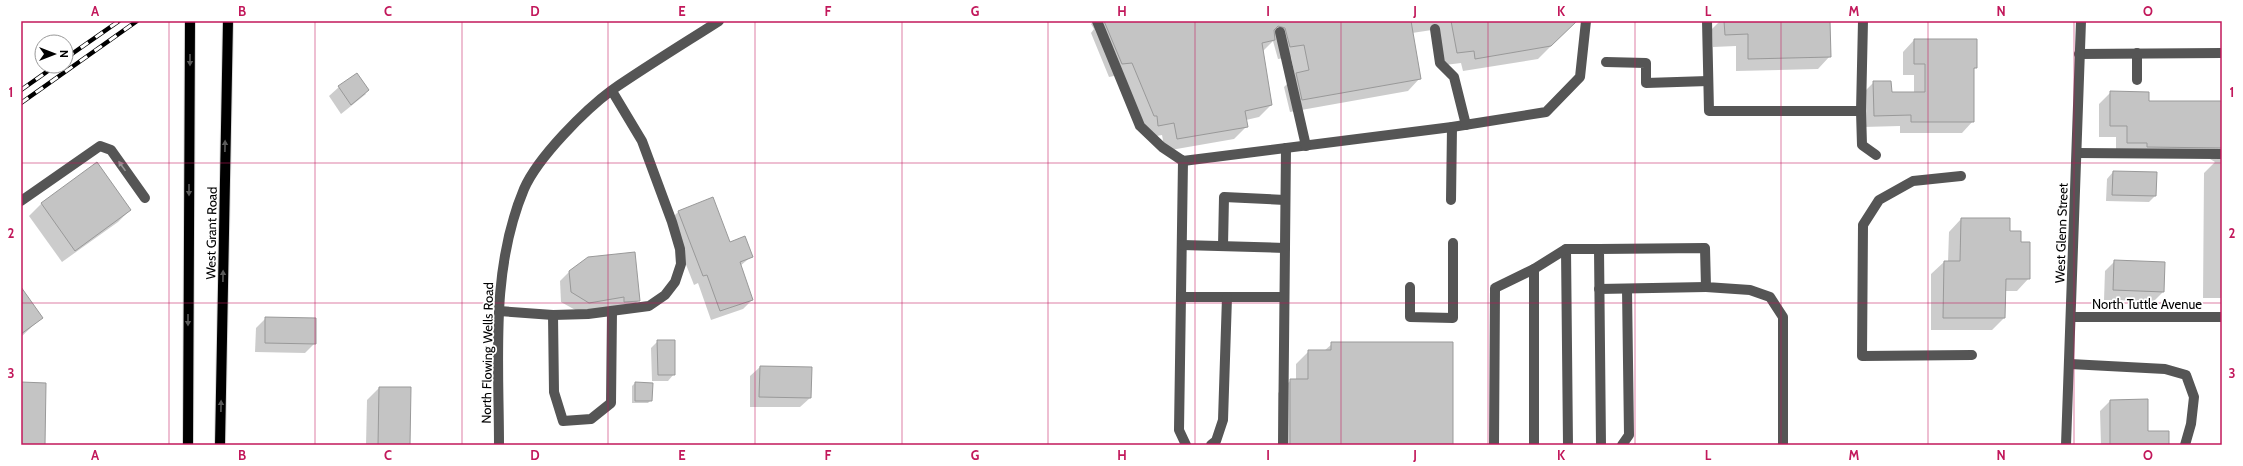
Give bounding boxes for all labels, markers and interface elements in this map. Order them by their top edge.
text: A [91,3,100,19]
text: B [238,3,246,19]
text: C [384,3,392,19]
text: D [530,3,540,19]
text: E [678,3,686,19]
text: F [825,3,832,19]
text: G [971,3,980,19]
text: H [1117,3,1127,19]
text: I [1266,3,1270,19]
text: J [1412,3,1417,19]
text: K [1557,3,1566,19]
text: L [1705,3,1712,19]
text: M [1849,3,1860,19]
text: N [1996,3,2006,19]
text: O [2143,3,2153,19]
north arrow [34,34,74,74]
text: N [57,50,71,58]
one-way arrow [187,54,193,67]
text: 1 [9,84,13,100]
text: 1 [2230,84,2234,100]
one-way arrow [222,139,228,152]
one-way arrow [118,160,127,171]
street label: West Glenn Street [2051,182,2071,283]
one-way arrow [186,184,192,197]
street label: West Grant Road [202,187,220,279]
text: 2 [8,225,15,241]
text: 2 [2229,225,2236,241]
one-way arrow [220,269,226,282]
street label: North Flowing Wells Road [478,282,496,424]
street label: North Tuttle Avenue [2092,296,2202,312]
one-way arrow [185,314,191,327]
text: 3 [7,365,15,381]
text: 3 [2228,365,2236,381]
one-way arrow [217,400,224,412]
text: A [91,447,100,463]
text: B [238,447,246,463]
text: C [384,447,392,463]
text: D [530,447,540,463]
text: E [678,447,686,463]
text: F [825,447,832,463]
text: G [971,447,980,463]
text: H [1117,447,1127,463]
text: I [1266,447,1270,463]
text: J [1412,447,1417,463]
text: K [1557,447,1566,463]
text: L [1705,447,1712,463]
text: M [1849,447,1860,463]
text: N [1996,447,2006,463]
text: O [2143,447,2153,463]

